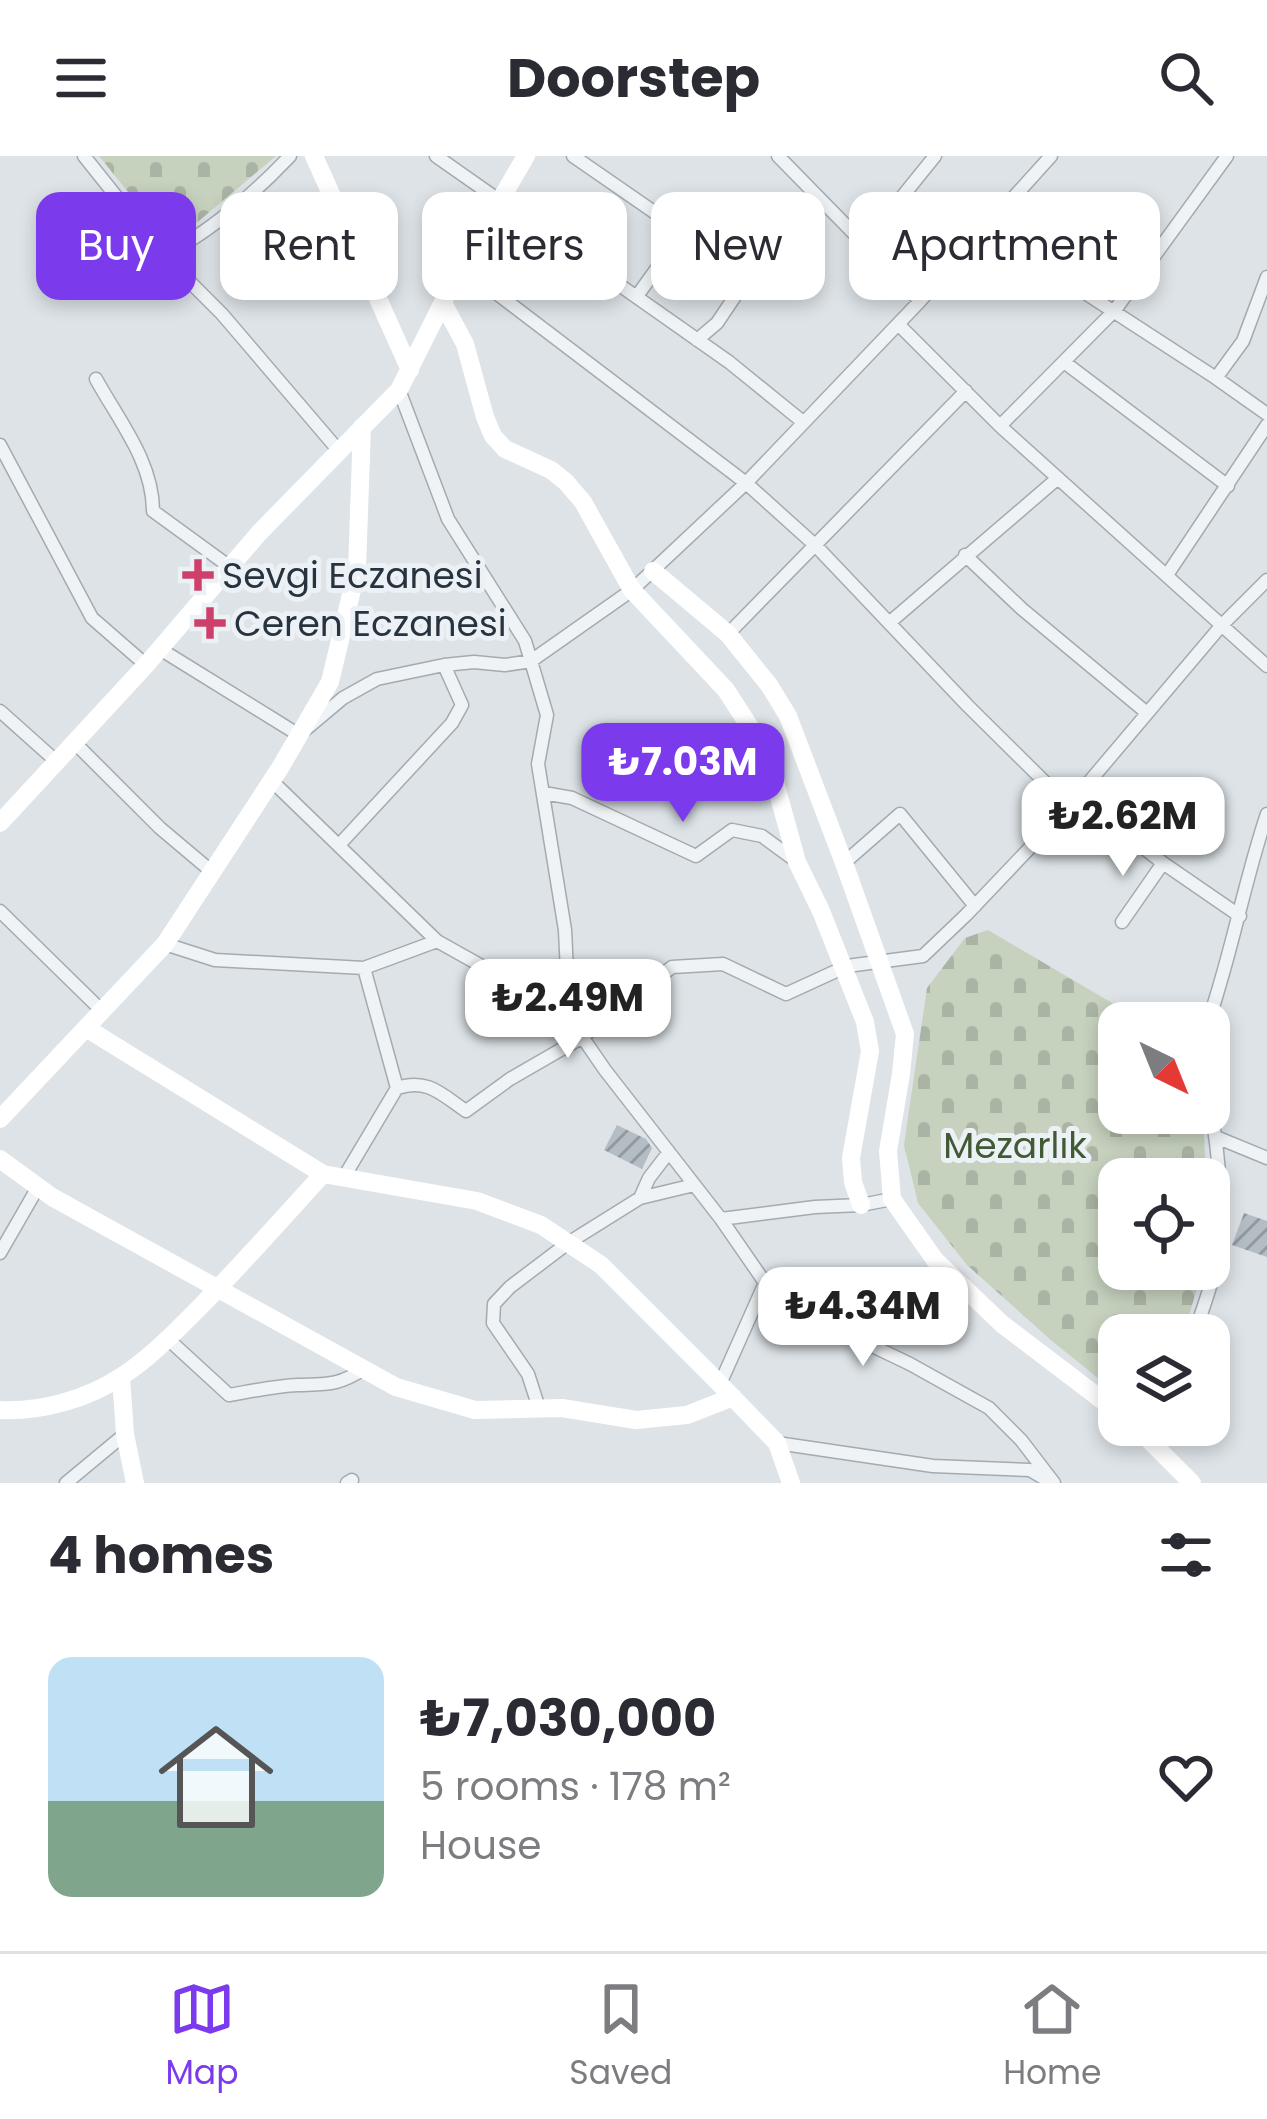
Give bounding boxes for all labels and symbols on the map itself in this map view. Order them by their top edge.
place label: Sevgi Eczanesi [222,550,483,601]
marker: Sevgi Eczanesi [185,562,211,588]
place label: Ceren Eczanesi [234,598,507,649]
marker: Ceren Eczanesi [197,610,223,636]
pin: ₺7.03M [585,723,781,825]
pin: ₺2.62M [1025,777,1221,879]
pin: ₺2.49M [470,959,666,1061]
north arrow [1098,1002,1230,1134]
park label: Mezarlık [943,1120,1087,1171]
pin: ₺4.34M [765,1267,961,1369]

